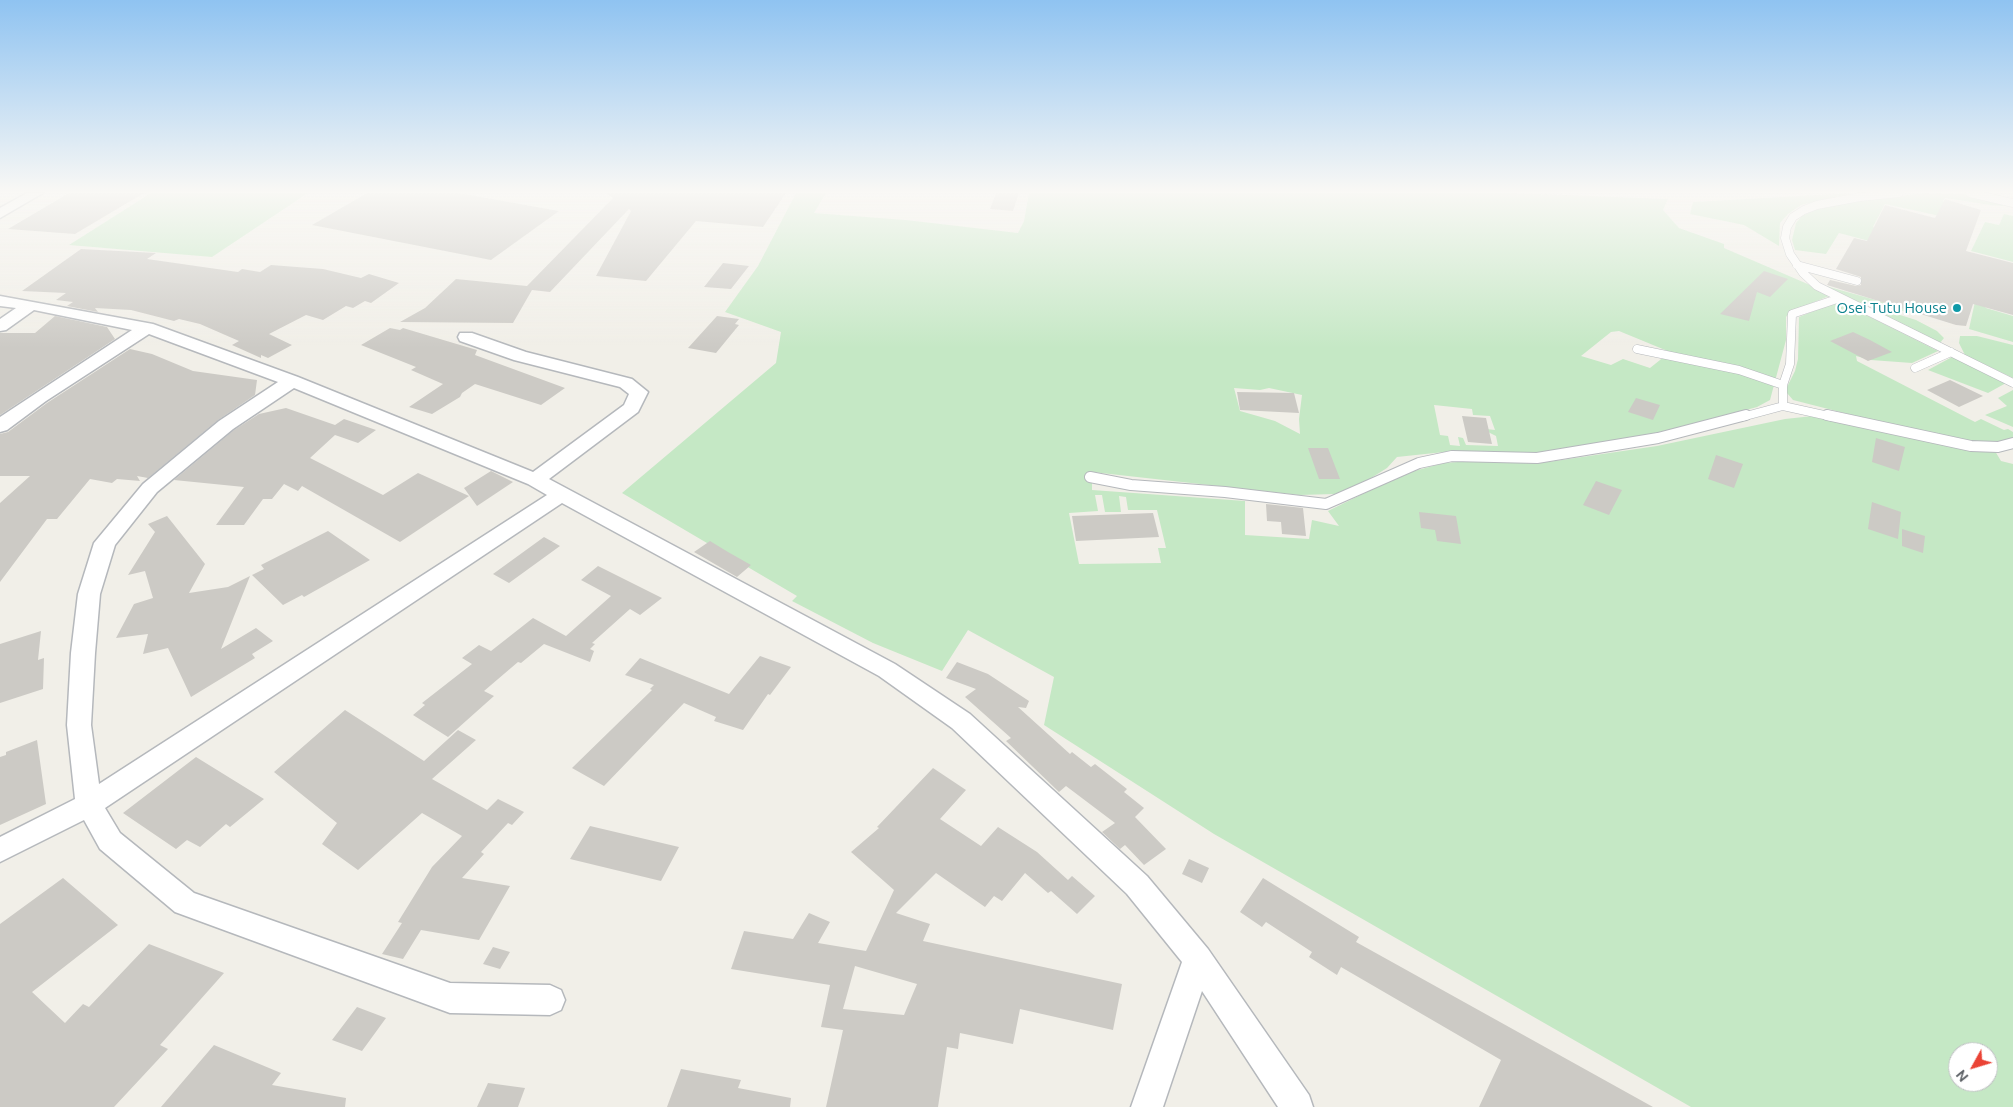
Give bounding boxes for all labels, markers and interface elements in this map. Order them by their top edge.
place label: Osei Tutu House [1837,299,1947,317]
marker: Osei Tutu House [1951,302,1963,314]
north arrow [1948,1042,1998,1092]
text: N [1953,1067,1972,1085]

